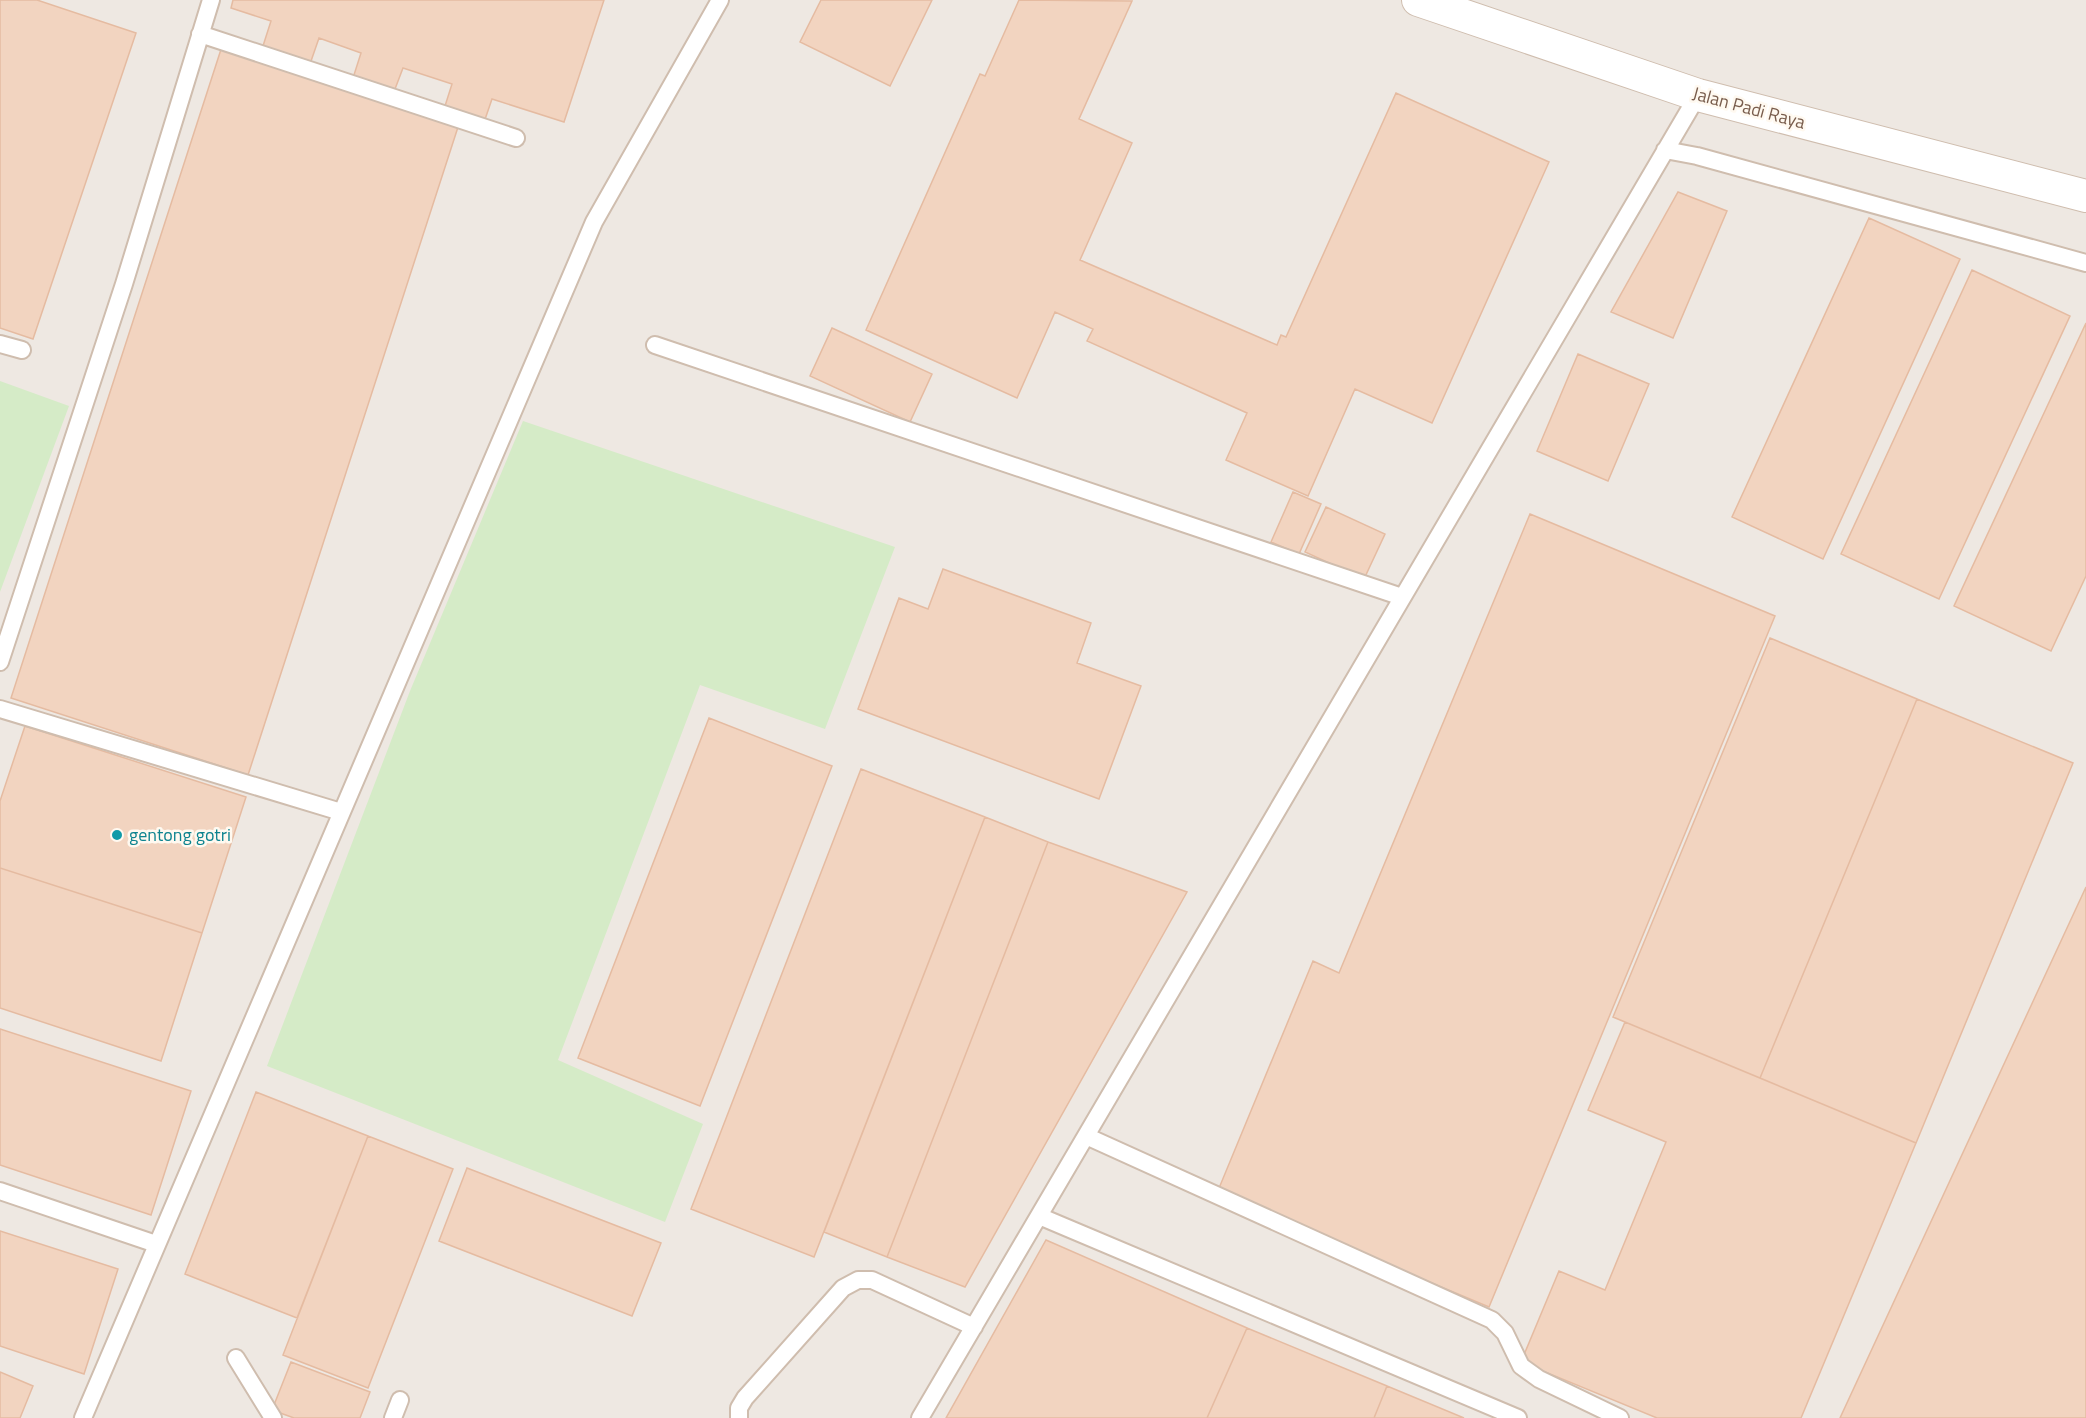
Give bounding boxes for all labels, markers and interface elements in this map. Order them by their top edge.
street label: Jalan Padi Raya [1690,80,1808,136]
place label: gentong gotri [129,821,231,848]
marker: gentong gotri [110,828,124,842]

